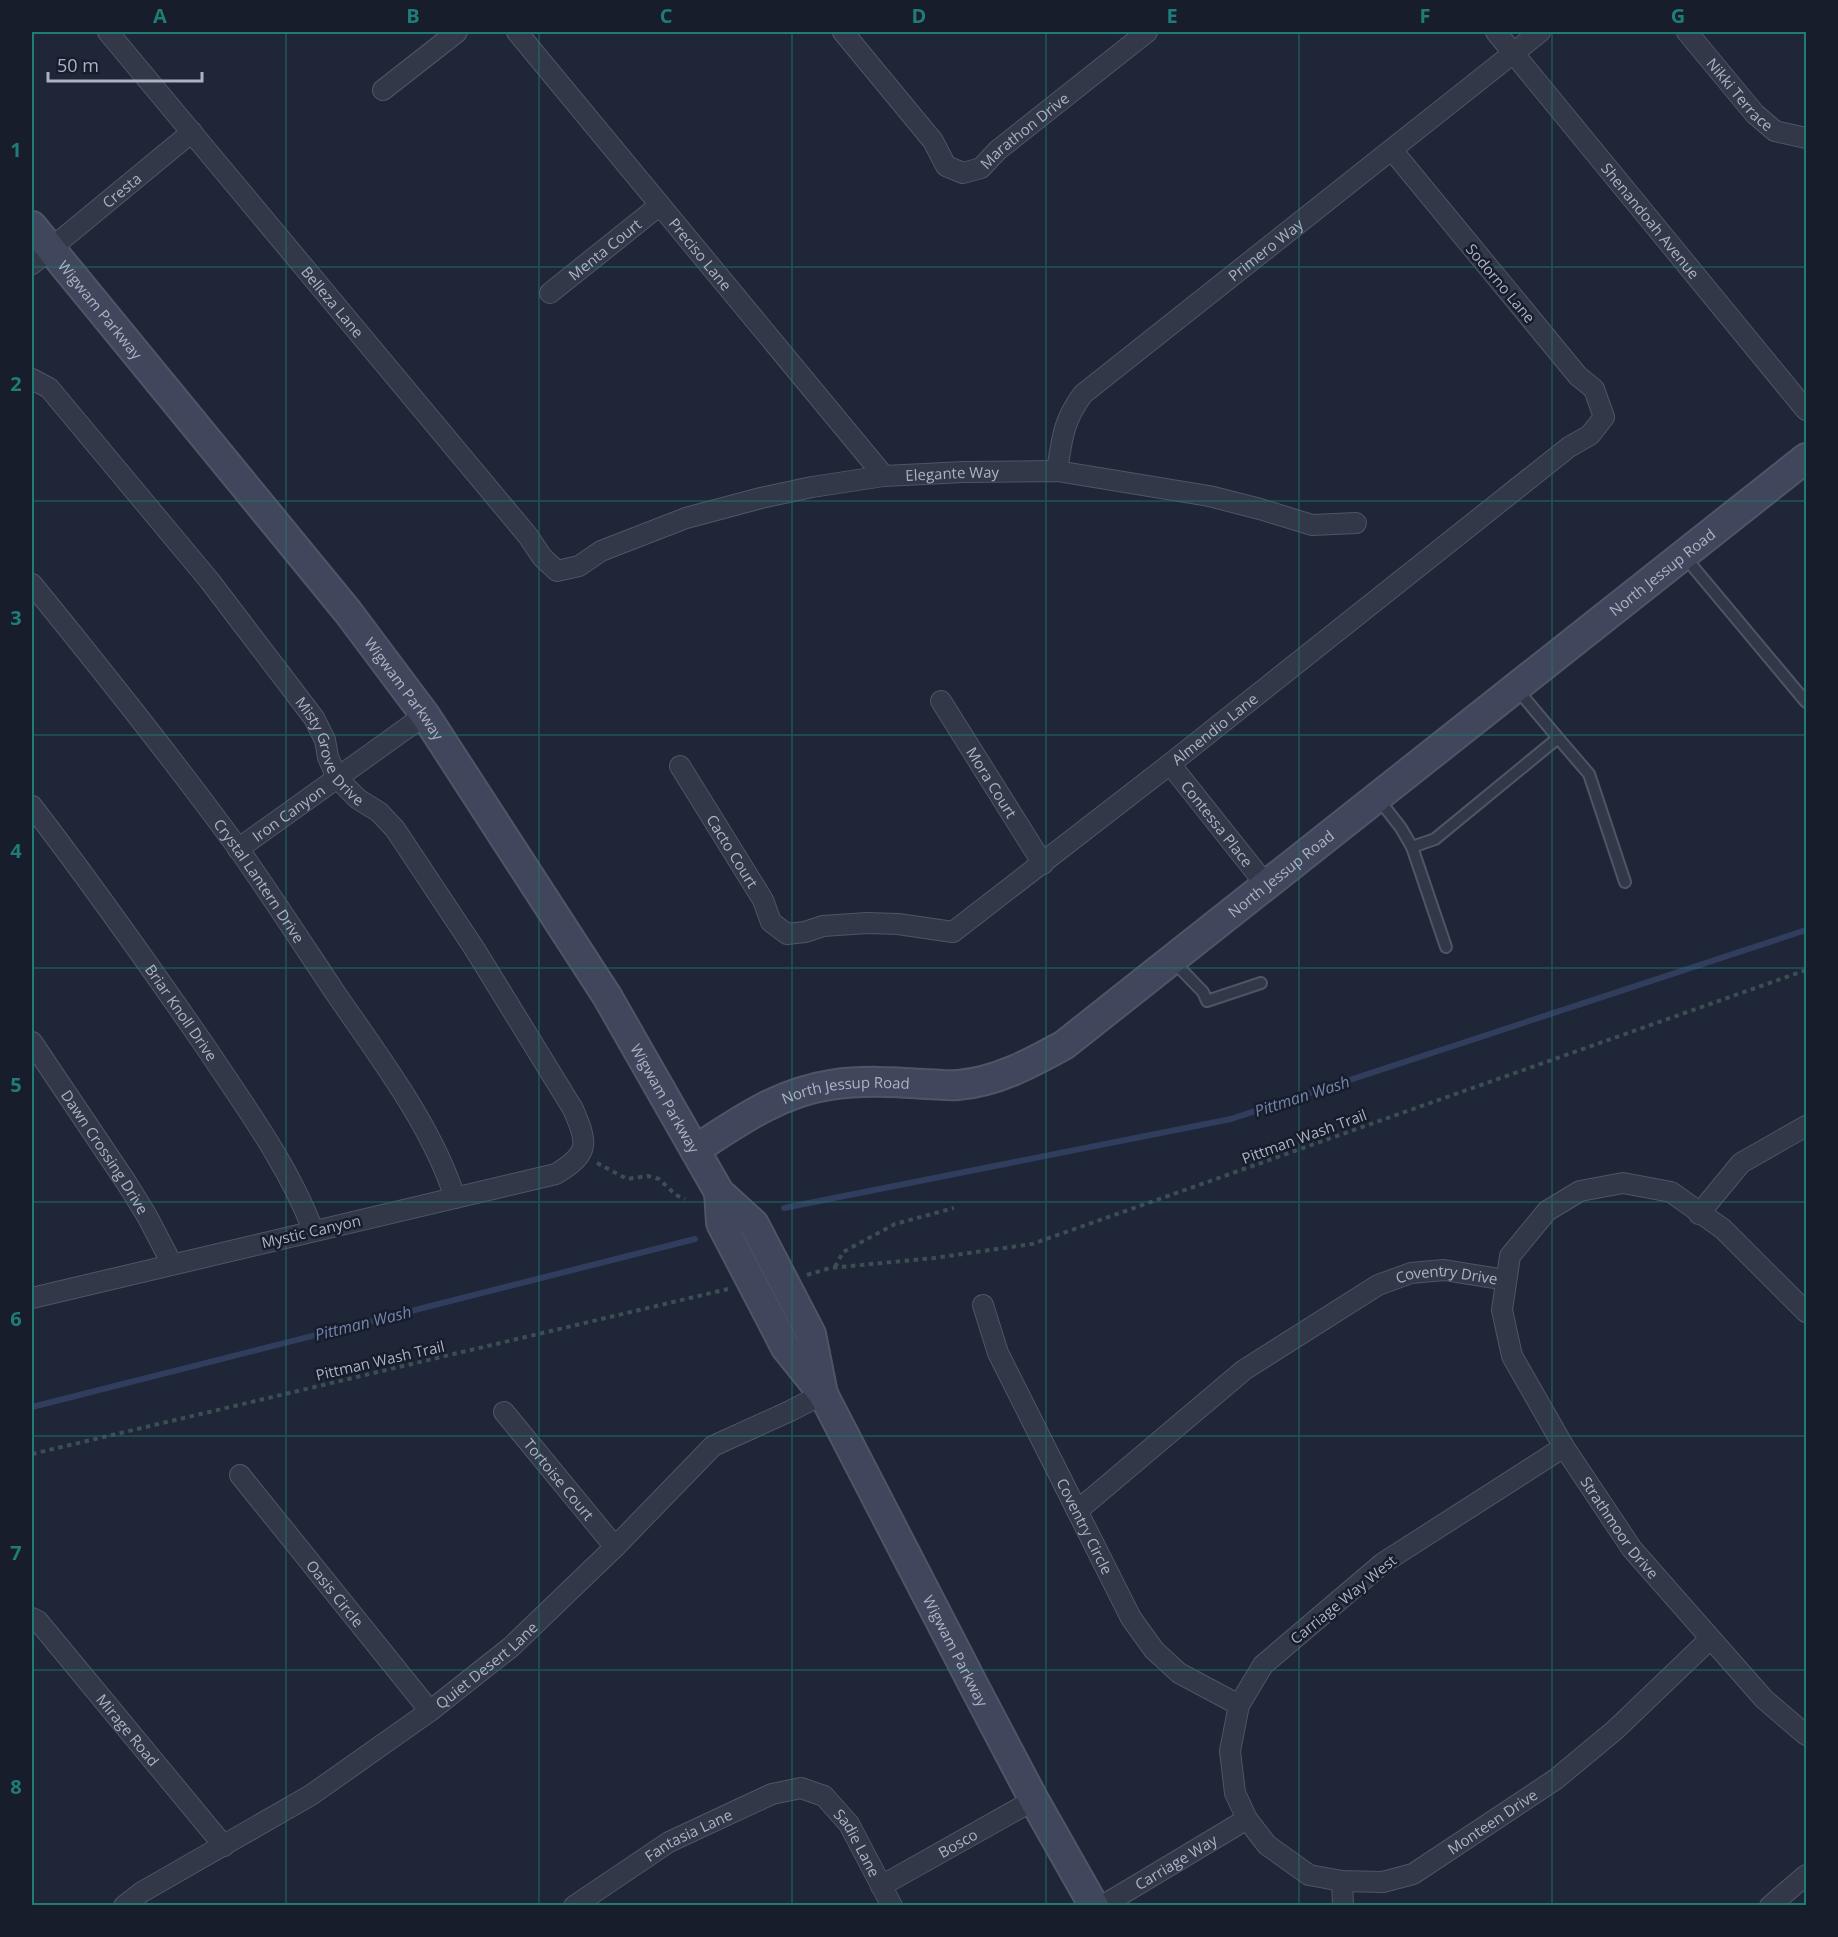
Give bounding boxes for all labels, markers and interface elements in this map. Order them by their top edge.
text: A [153,2,167,29]
text: B [406,2,420,29]
text: C [660,2,673,29]
text: D [912,2,926,29]
text: E [1166,2,1178,29]
text: F [1420,2,1430,29]
text: G [1671,2,1685,29]
scale bar [48,45,202,83]
text: 50 m [57,53,99,77]
street label: Nikki Terrace [1702,54,1778,135]
street label: Marathon Drive [975,88,1073,173]
text: 1 [10,136,22,163]
street label: Shenandoah Avenue [1597,158,1704,283]
street label: Cresta [98,168,145,212]
street label: Preciso Lane [665,213,736,294]
street label: Primero Way [1224,213,1307,285]
street label: Menta Court [564,214,645,285]
street label: Sodorno Lane [1462,239,1540,327]
street label: Wigwam Parkway [54,256,147,364]
street label: Belleza Lane [297,262,368,342]
text: 2 [10,370,22,397]
street label: Elegante Way [905,462,1000,485]
street label: North Jessup Road [1605,524,1719,620]
text: 3 [10,604,22,631]
street label: Wigwam Parkway [360,633,449,744]
street label: Almendio Lane [1167,688,1262,769]
street label: Misty Grove Drive [291,692,368,810]
street label: Mora Court [962,743,1022,822]
street label: Contessa Place [1177,776,1258,871]
street label: Iron Canyon [248,780,329,846]
street label: Cacto Court [702,811,763,891]
street label: Crystal Lantern Drive [210,814,309,947]
street label: North Jessup Road [1224,825,1338,922]
text: 4 [10,837,22,864]
street label: Briar Knoll Drive [141,960,222,1065]
street label: Wigwam Parkway [626,1040,705,1157]
water label: Pittman Wash [1252,1070,1352,1122]
text: 5 [10,1071,22,1098]
street label: North Jessup Road [778,1072,910,1108]
street label: Dawn Crossing Drive [57,1086,153,1218]
street label: Pittman Wash Trail [1239,1104,1369,1168]
street label: Mystic Canyon [259,1210,363,1252]
street label: Coventry Drive [1393,1260,1499,1288]
water label: Pittman Wash [312,1300,414,1346]
text: 6 [10,1305,22,1332]
street label: Pittman Wash Trail [314,1335,446,1385]
street label: Tortoise Court [520,1434,599,1524]
street label: Strathmoor Drive [1576,1472,1663,1583]
street label: Coventry Circle [1052,1475,1117,1578]
text: 7 [10,1539,22,1566]
street label: Carriage Way West [1286,1550,1400,1648]
street label: Oasis Circle [302,1556,368,1631]
street label: Wigwam Parkway [919,1592,993,1710]
street label: Quiet Desert Lane [431,1617,542,1713]
street label: Mirage Road [92,1690,164,1770]
text: 8 [10,1773,22,1800]
street label: Monteen Drive [1443,1784,1541,1858]
street label: Fantasia Lane [641,1804,735,1866]
street label: Sadie Lane [830,1804,885,1880]
street label: Bosco [934,1824,981,1862]
street label: Carriage Way [1131,1829,1221,1894]

